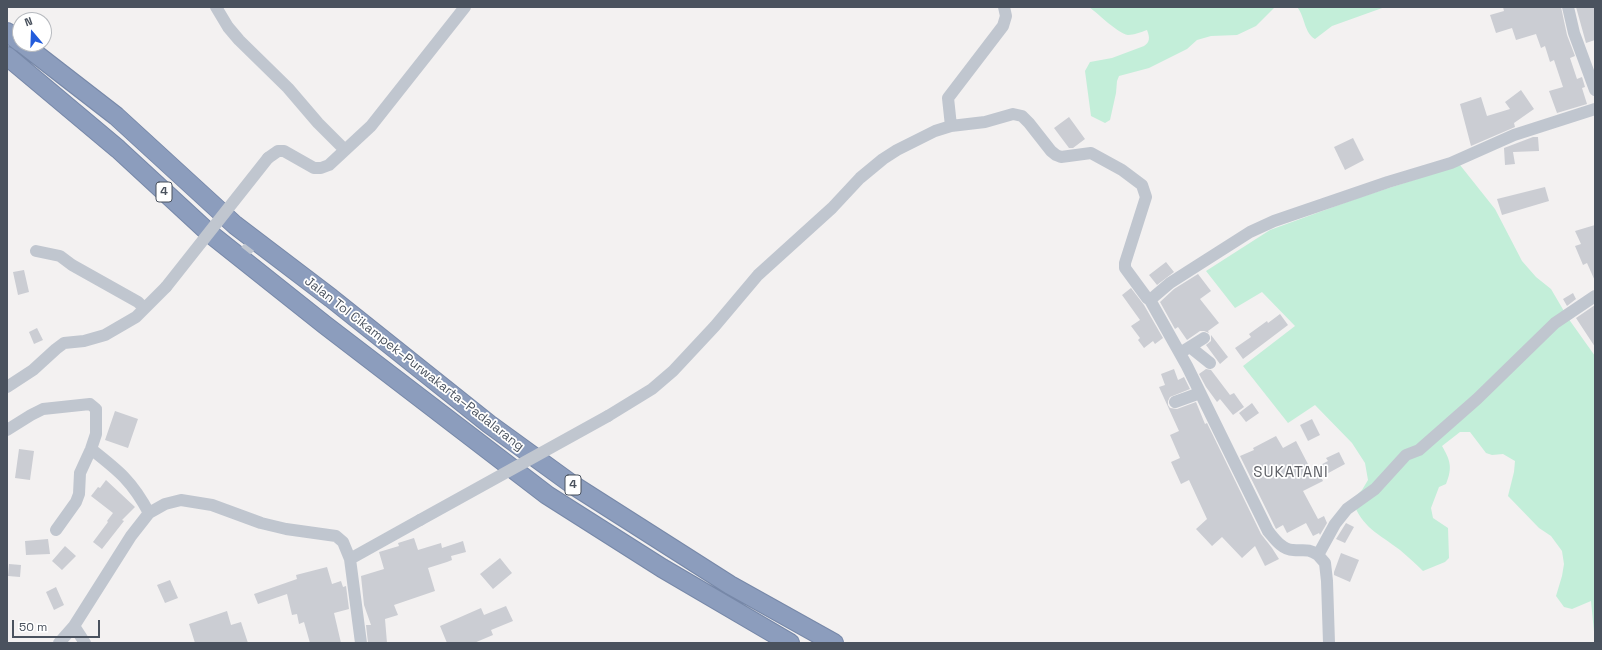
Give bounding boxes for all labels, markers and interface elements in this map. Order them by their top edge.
north arrow [12,12,52,52]
text: N [23,14,34,29]
road number: 4 [156,182,172,202]
street label: Jalan Tol Cikampek–Purwakarta–Padalarang [301,273,527,455]
district label: SUKATANI [1253,464,1329,482]
road number: 4 [565,475,581,495]
scale bar [14,612,102,638]
text: 50 m [19,619,47,635]

